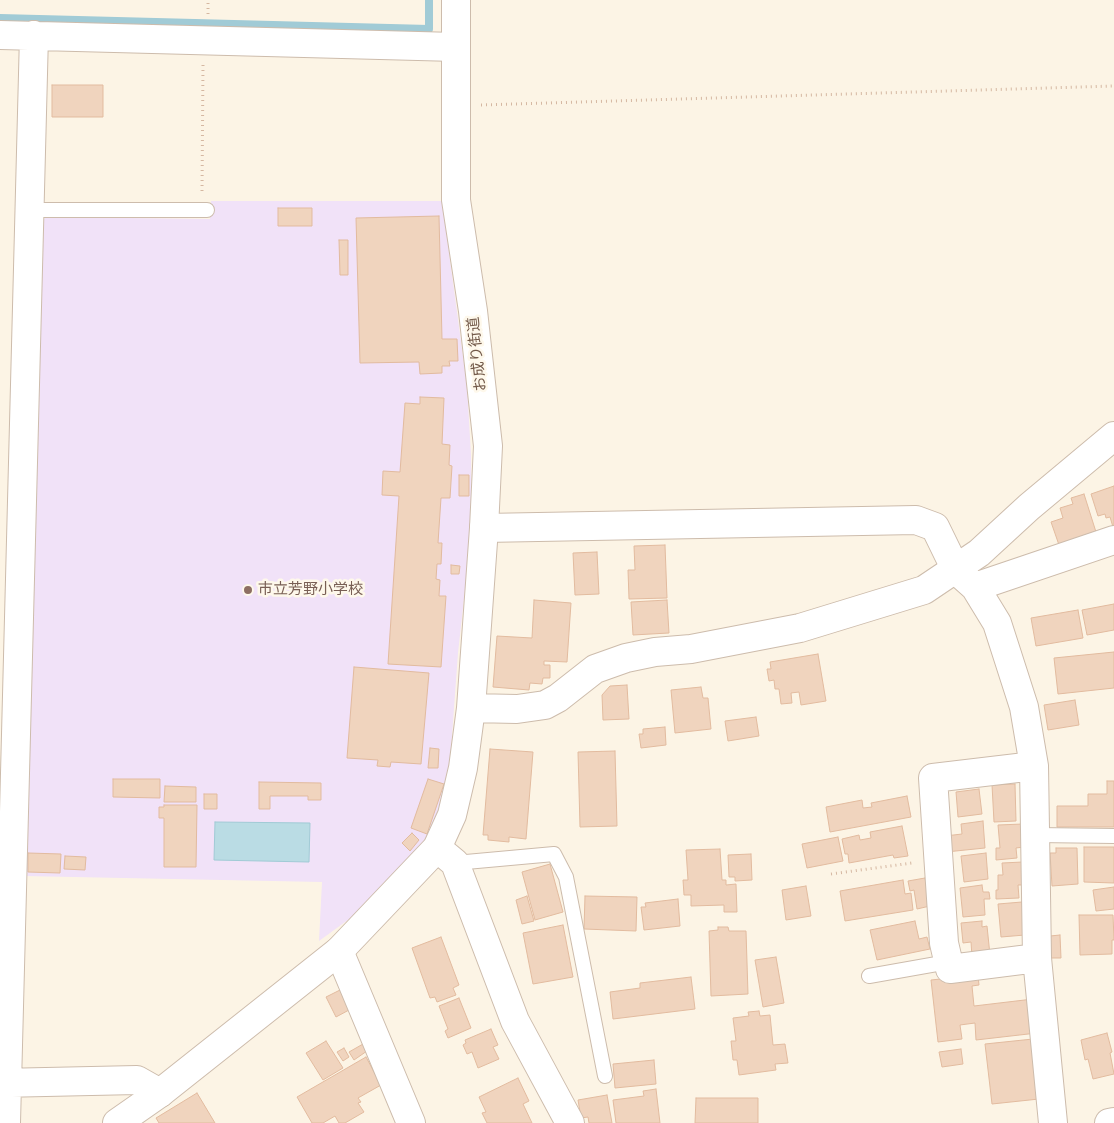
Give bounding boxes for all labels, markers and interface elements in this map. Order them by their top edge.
street label: お成り街道 [465,316,491,392]
place label: 市立芳野小学校 [258,581,363,599]
marker: 市立芳野小学校 [242,584,254,596]

